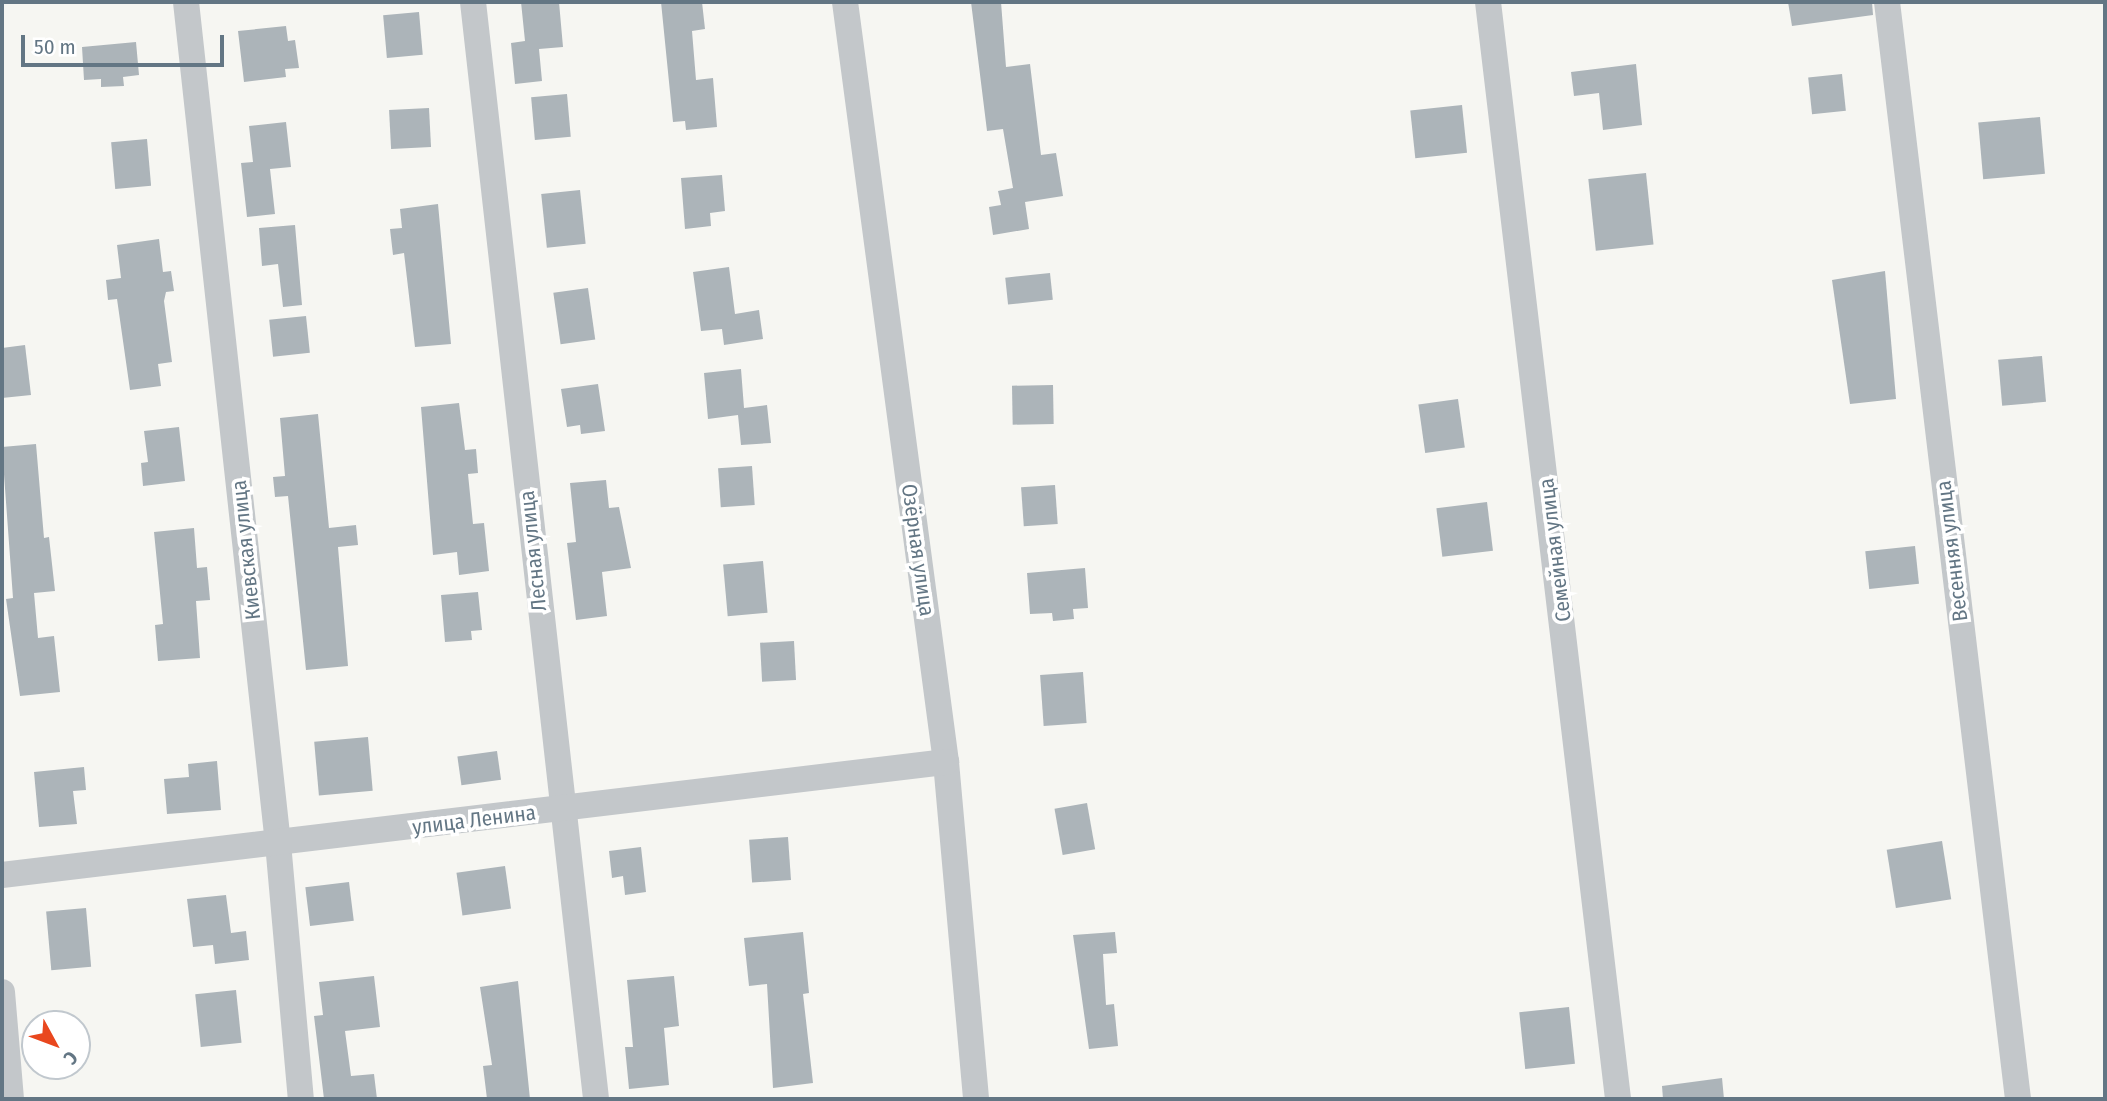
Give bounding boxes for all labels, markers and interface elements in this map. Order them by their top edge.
scale bar [24,21,228,65]
text: 50 m [34,34,76,60]
street label: Семейная улица [1534,477,1576,623]
street label: Киевская улица [226,479,266,621]
street label: Весенняя улица [1931,479,1973,623]
street label: Озёрная улица [896,482,940,618]
street label: Лесная улица [514,489,552,613]
street label: улица Ленина [411,800,537,840]
north arrow [21,1010,91,1080]
text: С [59,1046,83,1069]

